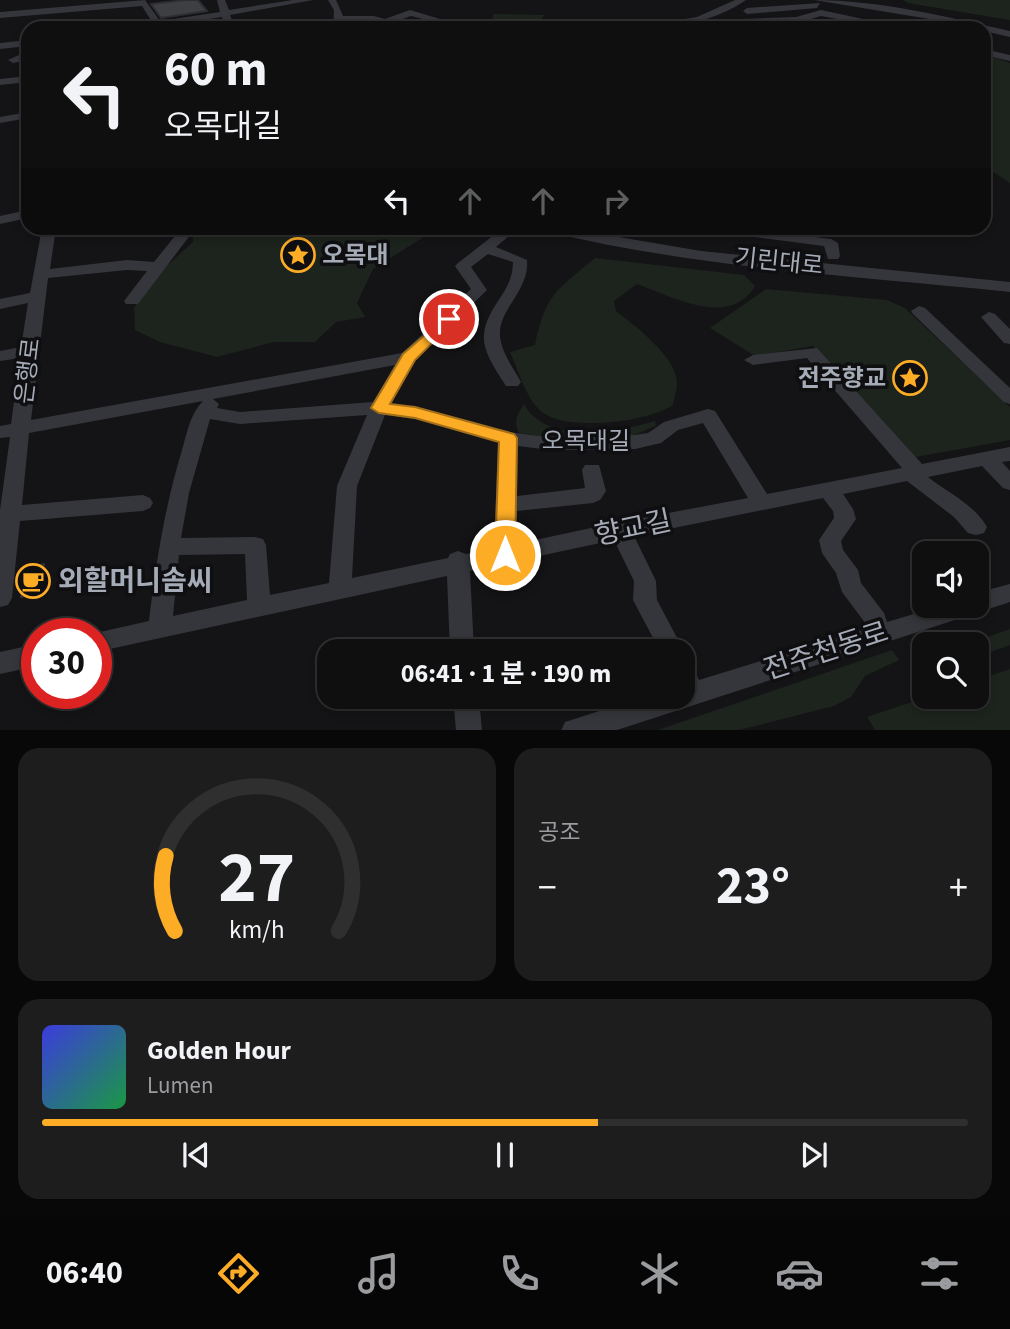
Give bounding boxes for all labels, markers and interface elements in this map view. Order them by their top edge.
text: 60 m [164,35,268,105]
icon: left [49,49,140,140]
text: 오목대길 [164,104,282,150]
icon: left [378,182,416,220]
icon: ahead [451,182,489,220]
icon: ahead [524,182,562,220]
icon: right [597,182,635,220]
place icon: 오목대 [279,236,317,274]
place label: 오목대 [322,238,388,273]
street label: 기린대로 [733,240,825,284]
pin [419,289,479,349]
icon: arrive [430,300,468,338]
street label: 은행로 [7,336,49,406]
place icon: 전주향교 [891,359,929,397]
place label: 전주향교 [798,361,886,396]
street label: 오목대길 [542,424,630,459]
street label: 향교길 [591,500,675,556]
position arrow [468,518,542,592]
map controls [912,541,989,709]
button: sound [912,541,989,618]
place label: 외할머니솜씨 [58,561,213,601]
cafe icon: 외할머니솜씨 [14,562,52,600]
street label: 전주천동로 [759,612,893,690]
speed limit sign: 30 [21,618,112,709]
button: search [912,632,989,709]
text: 06:41 · 1 분 · 190 m [401,655,611,692]
text: 공조 [538,816,580,849]
text: 27 [219,826,295,930]
text: 23° [716,850,790,924]
text: − [538,861,557,915]
text: + [949,861,968,915]
text: km/h [229,911,285,947]
text: Golden Hour [147,1032,291,1069]
text: Lumen [147,1069,214,1102]
icon: previous [177,1136,215,1174]
icon: pause [486,1136,524,1174]
icon: next [795,1136,833,1174]
icon: directions [214,1249,263,1298]
icon: music [354,1249,403,1298]
icon: phone [495,1249,544,1298]
icon: climate [635,1249,684,1298]
icon: car [775,1249,824,1298]
icon: filters [915,1249,964,1298]
text: 06:40 [46,1250,123,1296]

